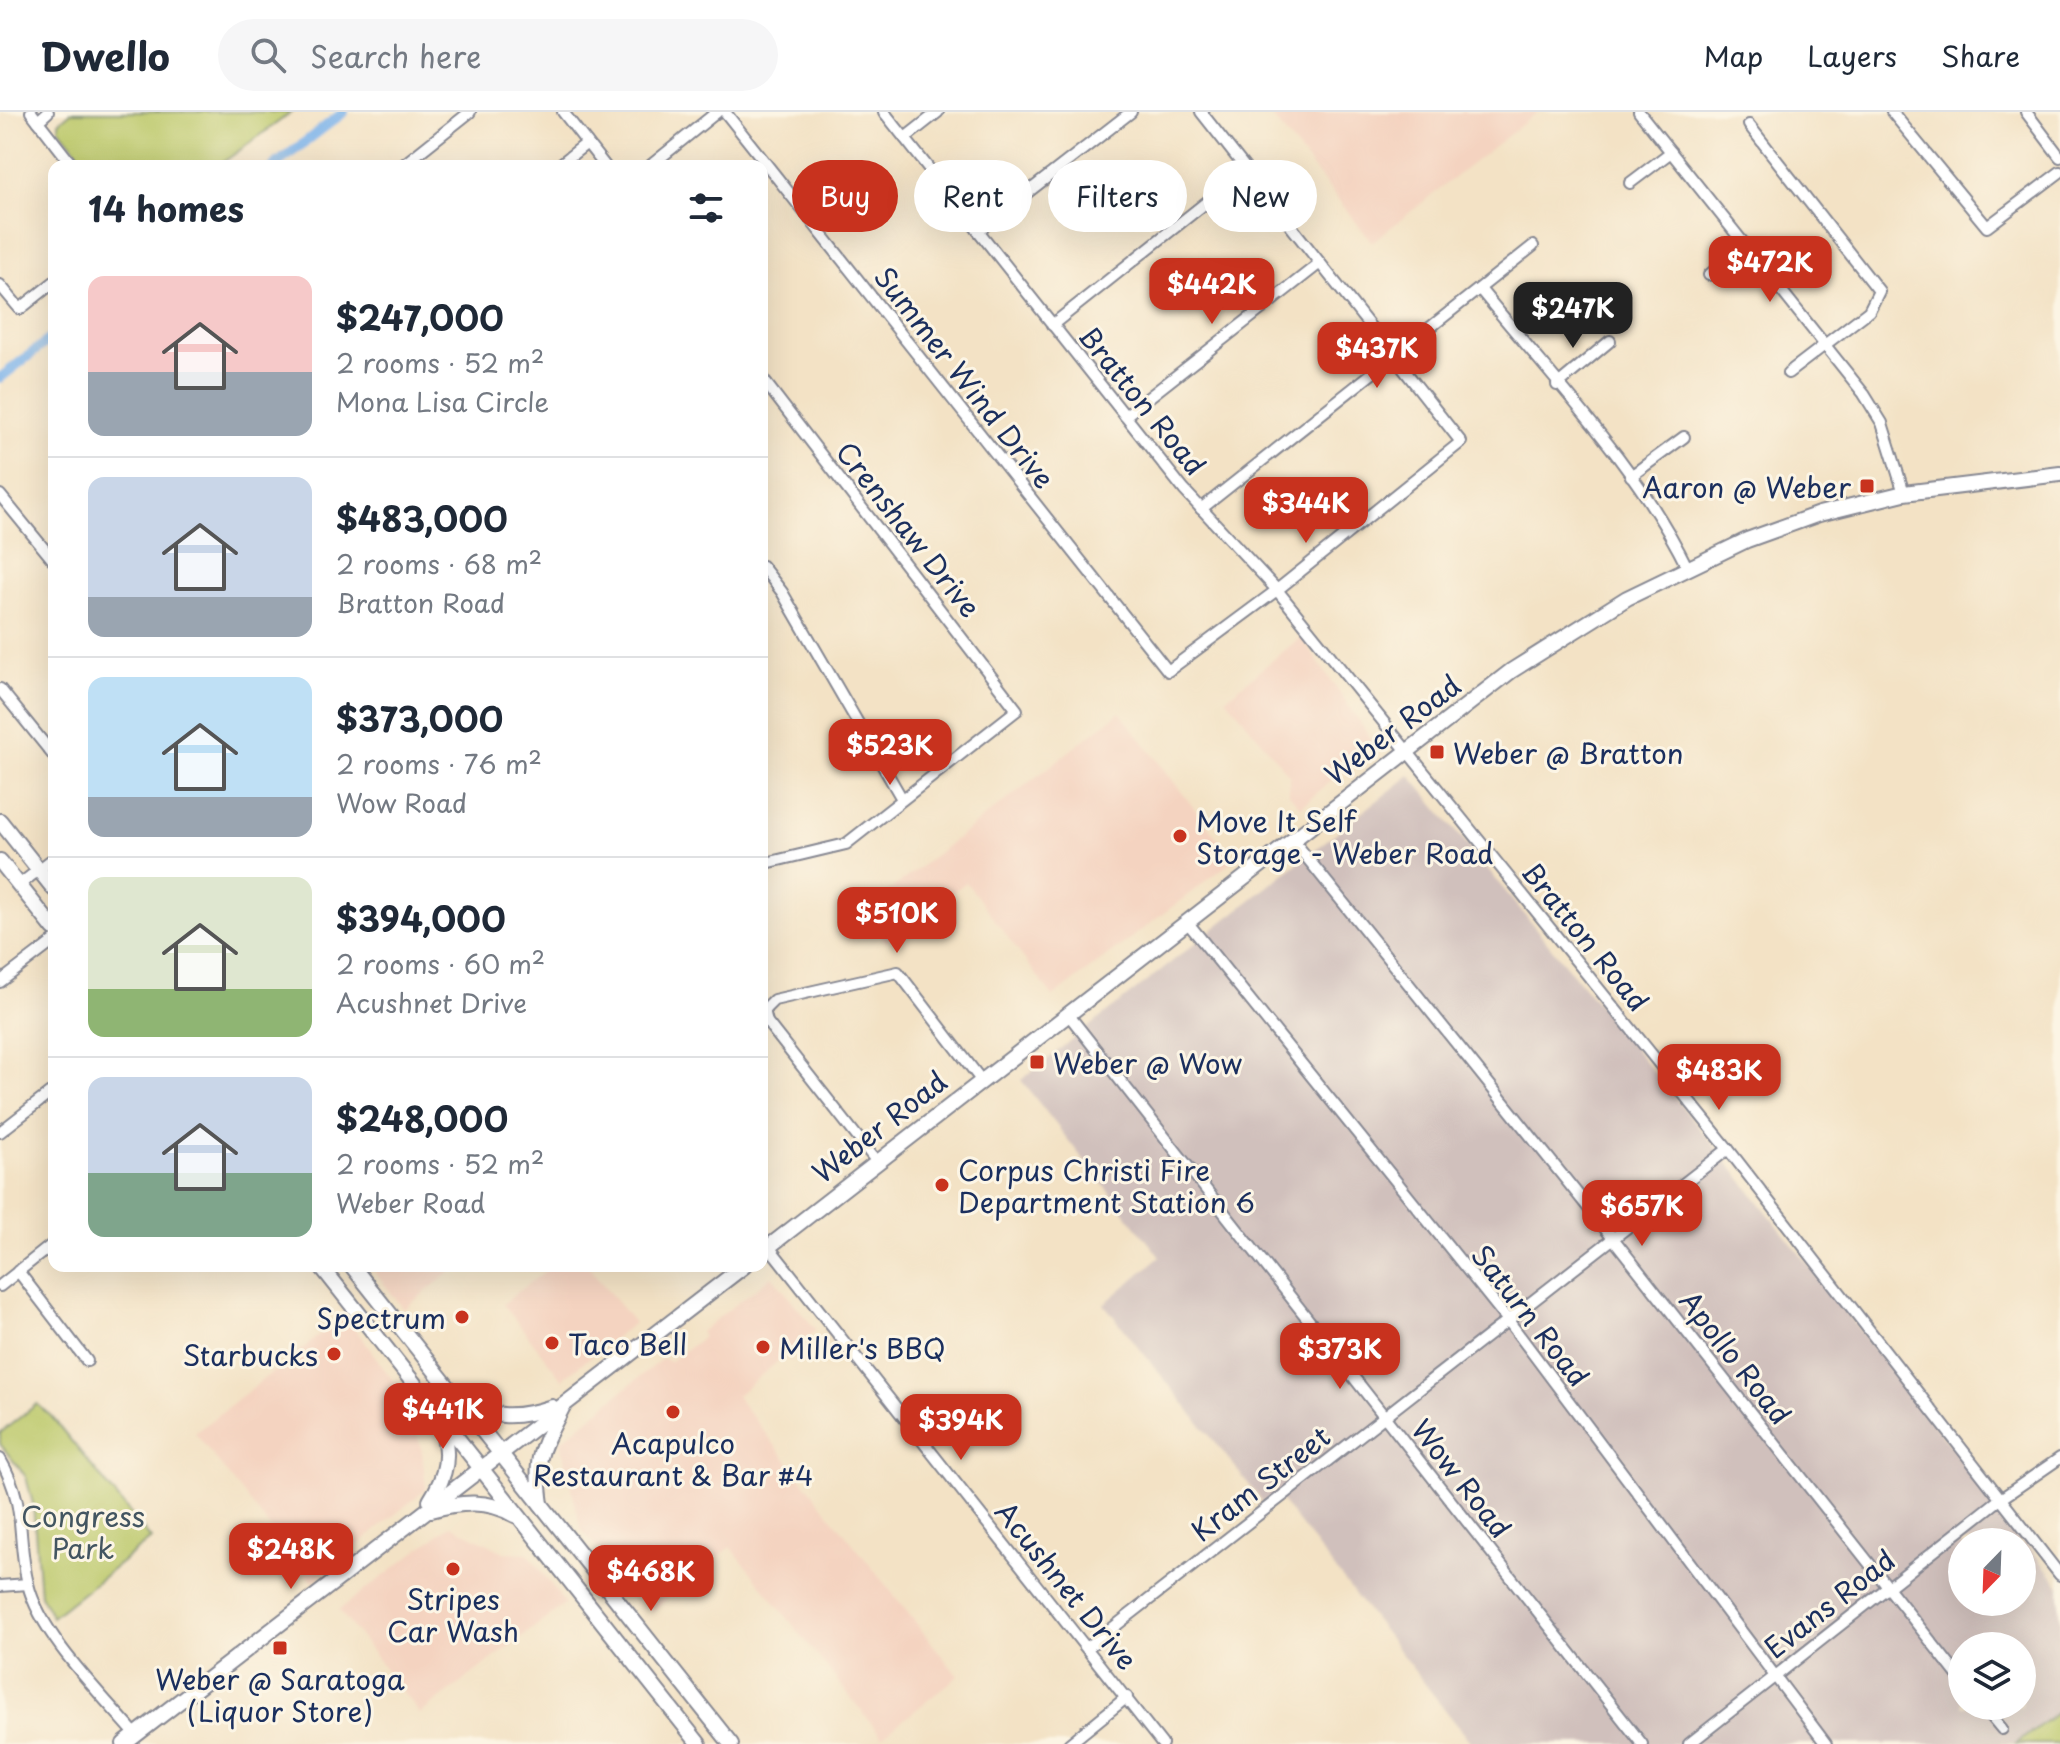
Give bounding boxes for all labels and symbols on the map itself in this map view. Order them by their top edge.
pin: $472K [1714,236,1826,304]
street label: Summer Wind Drive [864,257,1066,497]
pin: $442K [1156,258,1268,326]
pin: $247K [1517,282,1629,350]
street label: Bratton Road [1069,316,1217,484]
pin: $437K [1321,322,1433,390]
street label: Crenshaw Drive [826,432,992,626]
place label: Aaron @ Weber [1642,465,1851,508]
pin: $344K [1250,477,1362,545]
marker: Aaron @ Weber [1858,477,1876,495]
street label: Weber Road [1315,663,1469,795]
pin: $523K [834,719,946,787]
place label: Weber @ Bratton [1453,731,1684,774]
marker: Weber @ Bratton [1428,743,1446,761]
place label: Move It Self Storage - Weber Road [1196,799,1494,874]
marker: Move It Self Storage - Weber Road [1171,827,1189,845]
street label: Bratton Road [1512,852,1660,1020]
pin: $510K [841,887,953,955]
place label: Weber @ Wow [1053,1041,1242,1084]
pin: $483K [1663,1044,1775,1112]
marker: Weber @ Wow [1028,1053,1046,1071]
street label: Weber Road [802,1060,956,1192]
place label: Corpus Christi Fire Department Station 6 [958,1148,1255,1223]
marker: Corpus Christi Fire Department Station 6 [933,1176,951,1194]
pin: $657K [1586,1180,1698,1248]
street label: Saturn Road [1462,1235,1600,1395]
street label: Apollo Road [1670,1281,1802,1433]
place label: Spectrum [316,1296,446,1339]
marker: Spectrum [453,1308,471,1326]
place label: Taco Bell [568,1322,687,1365]
pin: $373K [1284,1323,1396,1391]
place label: Miller's BBQ [779,1326,946,1369]
place label: Starbucks [182,1333,318,1376]
marker: Taco Bell [543,1334,561,1352]
marker: Miller's BBQ [754,1338,772,1356]
marker: Starbucks [325,1345,343,1363]
pin: $441K [387,1383,499,1451]
pin: $394K [905,1394,1017,1462]
marker: Acapulco Restaurant & Bar #4 [664,1403,682,1421]
street label: Wow Road [1402,1409,1522,1547]
street label: Kram Street [1181,1415,1339,1551]
place label: Acapulco Restaurant & Bar #4 [532,1421,814,1496]
street label: Acushnet Drive [986,1491,1148,1679]
park label: Congress Park [21,1494,145,1569]
pin: $248K [235,1523,347,1591]
north arrow [1948,1528,2036,1616]
street label: Evans Road [1754,1538,1904,1668]
pin: $468K [595,1545,707,1613]
marker: Stripes Car Wash [444,1560,462,1578]
place label: Stripes Car Wash [387,1577,519,1652]
marker: Weber @ Saratoga (Liquor Store) [271,1639,289,1657]
place label: Weber @ Saratoga (Liquor Store) [155,1657,405,1732]

